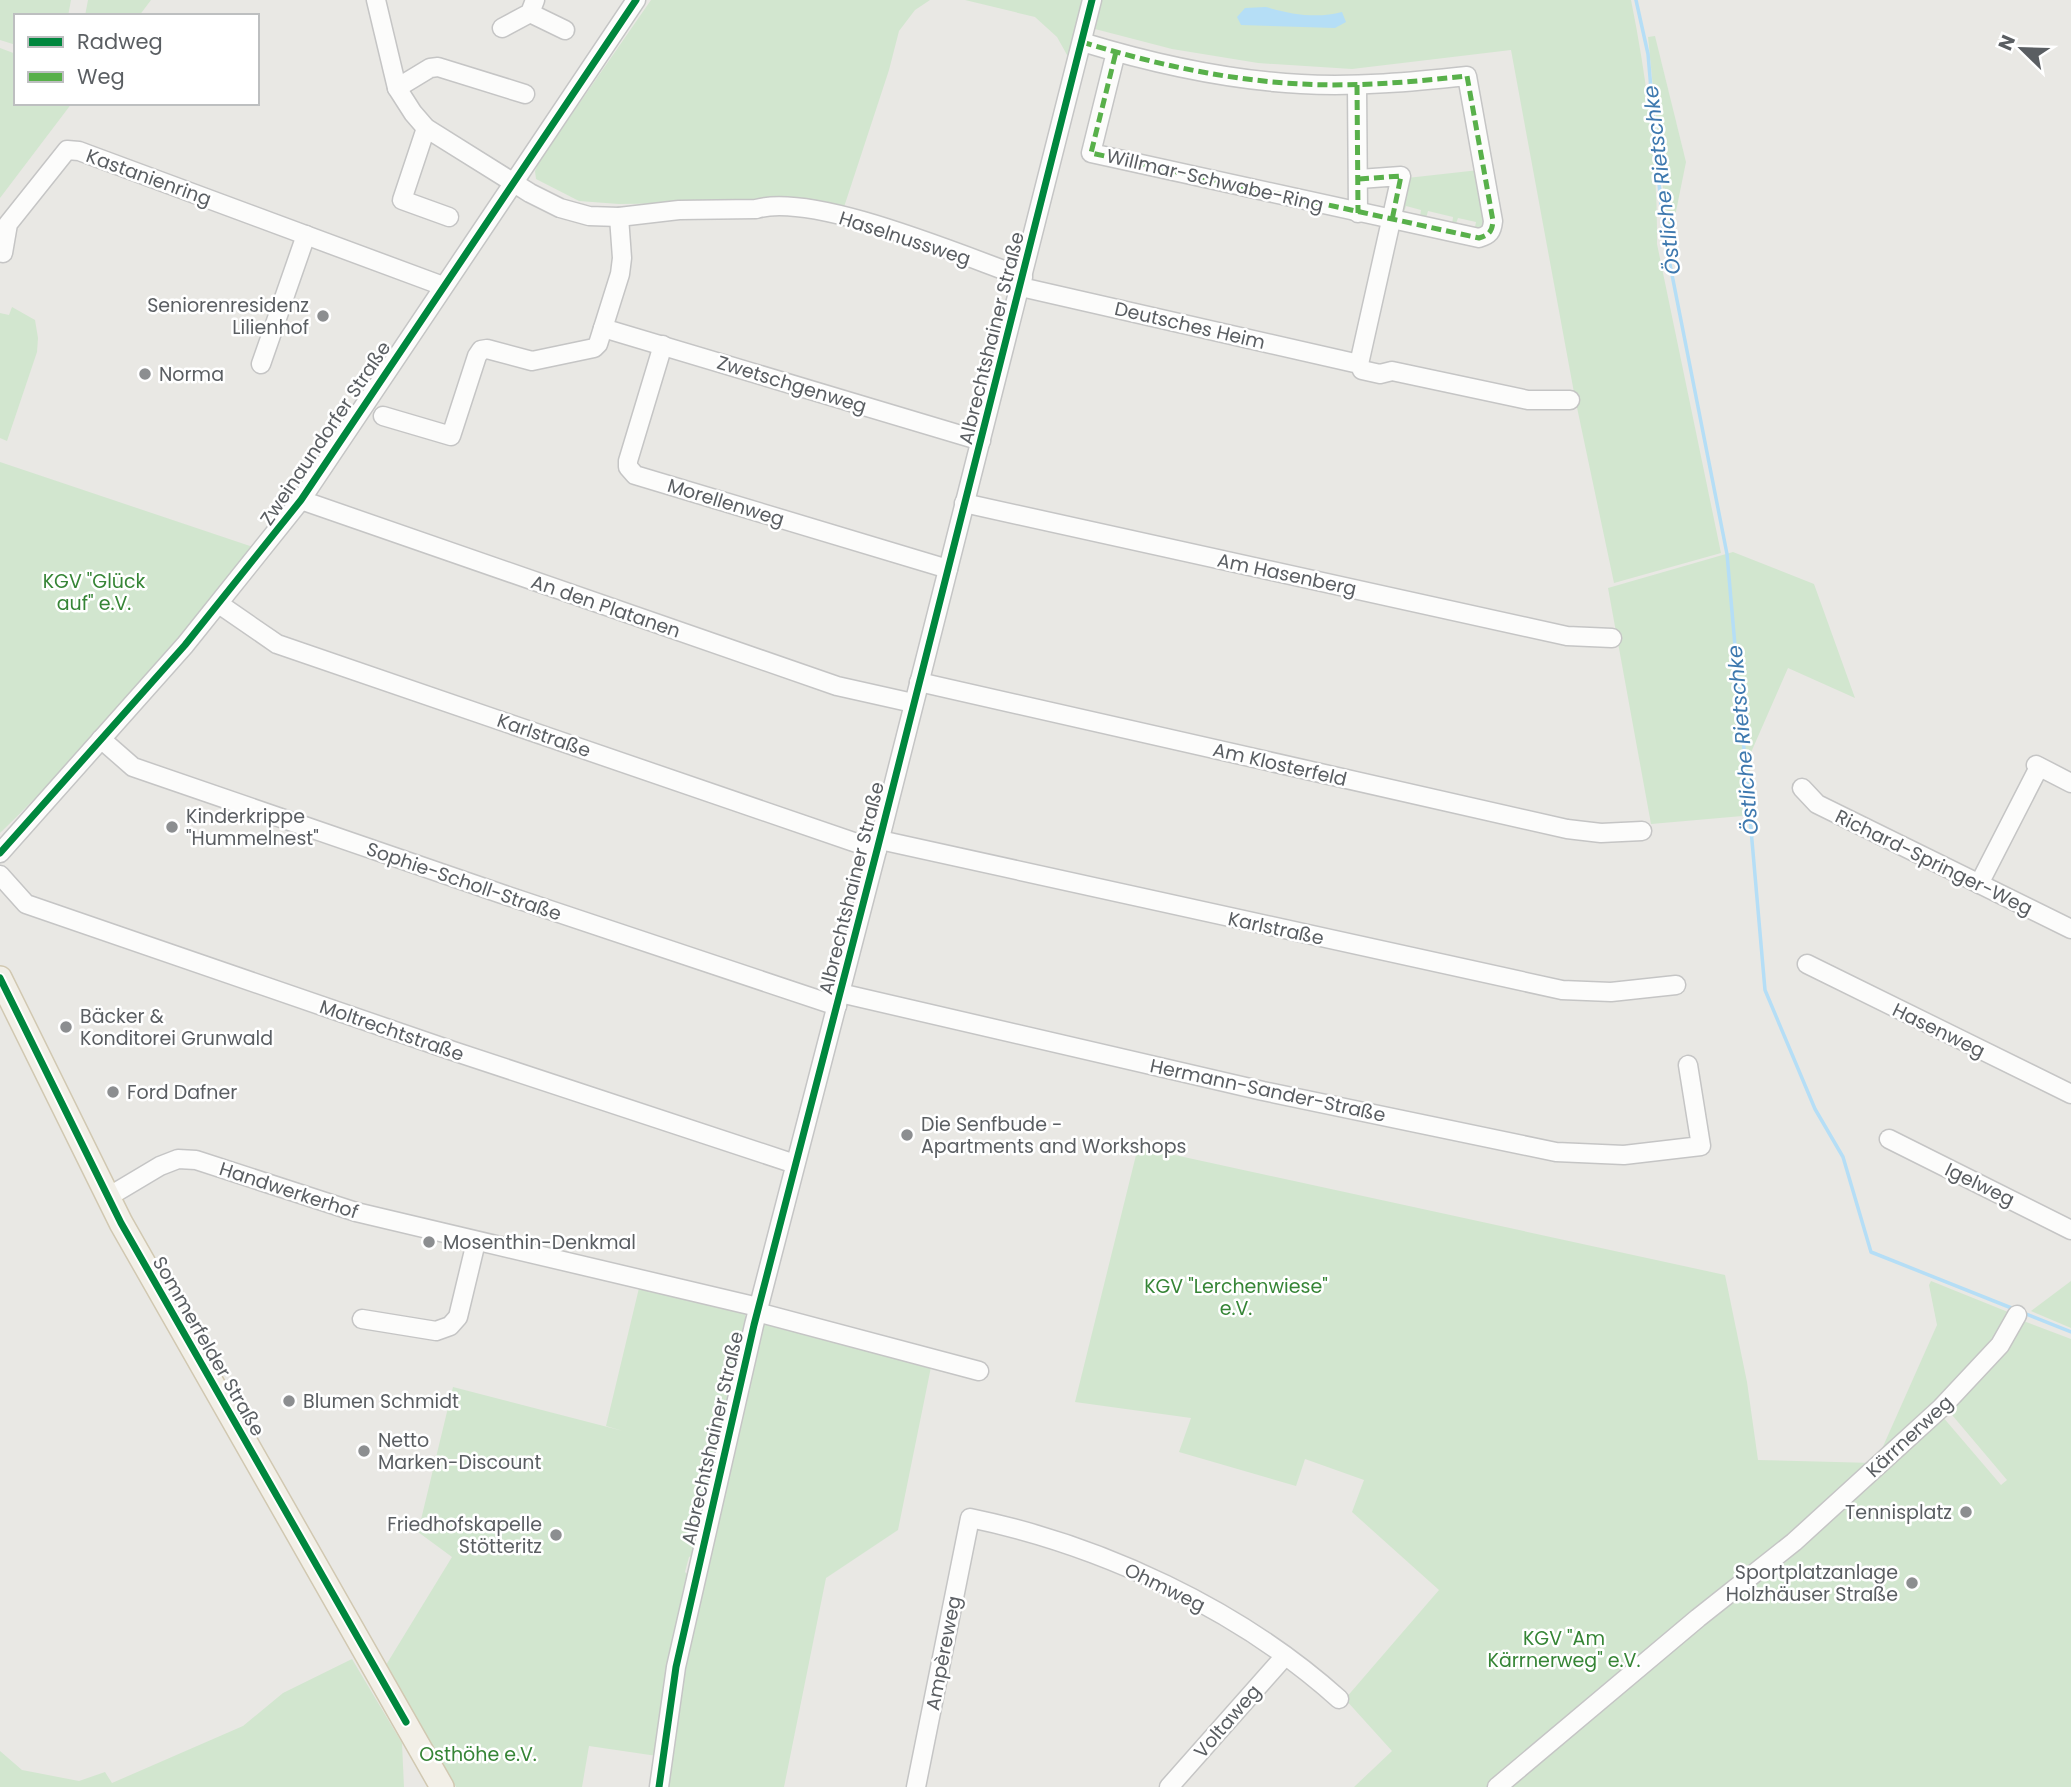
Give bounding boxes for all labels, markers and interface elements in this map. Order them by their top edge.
legend [14,14,259,105]
north arrow [1987,14,2057,84]
text: Radweg [77,27,163,56]
text: N [1992,31,2022,54]
text: Weg [77,62,125,91]
water label: Östliche Rietschke [1636,84,1688,276]
street label: Kastanienring [82,142,215,213]
street label: Willmar-Schwabe-Ring [1104,142,1326,219]
street label: Haselnussweg [836,205,974,272]
street label: Albrechtshainer Straße [952,229,1031,447]
place label: Seniorenresidenz Lilienhof [147,292,309,341]
street label: Deutsches Heim [1112,295,1268,356]
marker: Seniorenresidenz Lilienhof [315,308,331,324]
street label: Zweinaundorfer Straße [254,336,397,531]
street label: Zwetschgenweg [714,349,870,420]
place label: Norma [159,361,224,388]
marker: Norma [137,366,153,382]
street label: Morellenweg [664,472,788,533]
street label: Am Hasenberg [1215,547,1359,602]
park label: KGV "Glück auf" e.V. [43,568,145,617]
street label: An den Platanen [528,568,684,645]
water label: Östliche Rietschke [1720,644,1765,836]
street label: Karlstraße [493,707,594,764]
street label: Am Klosterfeld [1210,736,1350,793]
street label: Albrechtshainer Straße [812,779,891,997]
place label: Kinderkrippe "Hummelnest" [186,803,319,852]
street label: Richard-Springer-Weg [1831,803,2037,922]
marker: Kinderkrippe "Hummelnest" [164,819,180,835]
street label: Sophie-Scholl-Straße [363,835,565,928]
street label: Karlstraße [1225,905,1326,952]
street label: Moltrechtstraße [316,993,468,1068]
street label: Hasenweg [1888,996,1990,1065]
place label: Bäcker & Konditorei Grunwald [80,1003,273,1052]
marker: Bäcker & Konditorei Grunwald [58,1019,74,1035]
street label: Hermann-Sander-Straße [1148,1052,1388,1129]
place label: Ford Dafner [127,1079,237,1106]
marker: Ford Dafner [105,1084,121,1100]
place label: Die Senfbude - Apartments and Workshops [921,1111,1186,1160]
marker: Die Senfbude - Apartments and Workshops [899,1127,915,1143]
street label: Handwerkerhof [216,1155,362,1226]
street label: Igelweg [1941,1156,2019,1213]
place label: Mosenthin-Denkmal [443,1229,636,1256]
marker: Mosenthin-Denkmal [421,1234,437,1250]
street label: Sommerfelder Straße [146,1251,271,1441]
park label: KGV "Lerchenwiese" e.V. [1144,1273,1328,1322]
street label: Albrechtshainer Straße [675,1329,750,1547]
place label: Blumen Schmidt [303,1388,459,1415]
street label: Kärrnerweg [1860,1389,1959,1484]
marker: Blumen Schmidt [281,1393,297,1409]
place label: Netto Marken-Discount [378,1427,542,1476]
marker: Netto Marken-Discount [356,1443,372,1459]
place label: Tennisplatz [1845,1499,1952,1526]
marker: Tennisplatz [1958,1504,1974,1520]
place label: Friedhofskapelle Stötteritz [387,1511,542,1560]
marker: Friedhofskapelle Stötteritz [548,1527,564,1543]
street label: Ohmweg [1120,1556,1210,1619]
place label: Sportplatzanlage Holzhäuser Straße [1726,1559,1898,1608]
marker: Sportplatzanlage Holzhäuser Straße [1904,1575,1920,1591]
street label: Ampèreweg [919,1594,968,1713]
park label: KGV "Am Kärrnerweg" e.V. [1488,1625,1640,1674]
street label: Voltaweg [1188,1679,1267,1764]
park label: Osthöhe e.V. [419,1741,537,1768]

